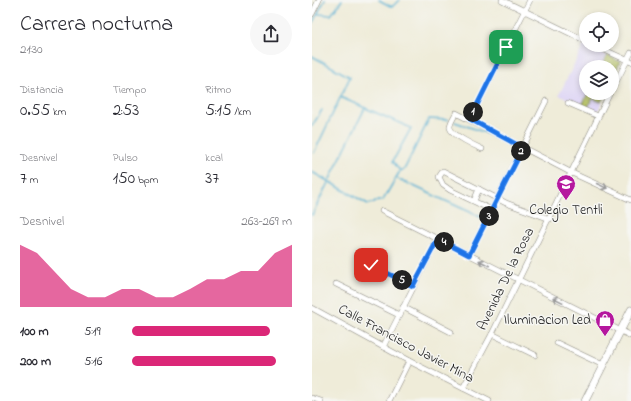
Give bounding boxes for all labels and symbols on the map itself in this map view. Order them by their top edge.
pin [489,30,523,64]
pin: 1 [463,102,483,122]
pin: 2 [511,141,531,161]
school or university icon: Colegio Tentli [555,173,577,201]
one-way arrow [595,183,607,190]
place label: Colegio Tentli [529,200,603,222]
pin: 3 [479,206,499,226]
street label: Avenida De la Rosa [472,224,540,334]
pin: 4 [434,232,454,252]
pin [354,248,388,282]
one-way arrow [478,259,490,266]
pin: 5 [392,270,412,290]
one-way arrow [553,296,565,303]
street label: Calle Francisco Javier Mina [334,299,478,389]
shop icon: Iluminacion Led [594,309,616,337]
place label: Iluminacion Led [504,310,591,331]

